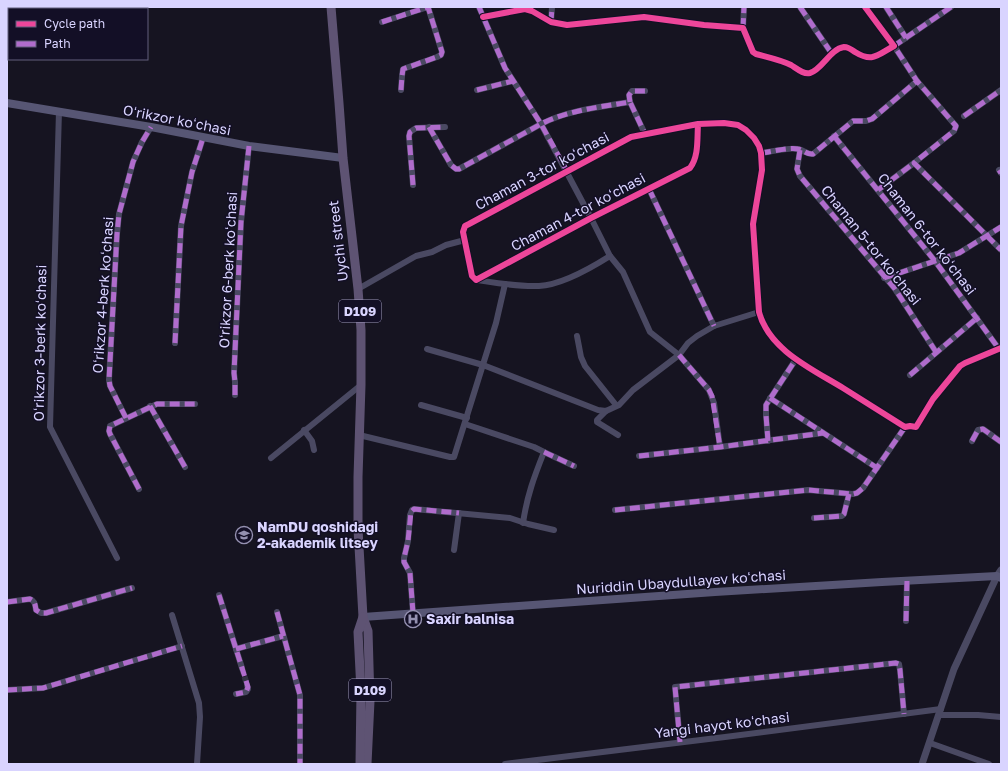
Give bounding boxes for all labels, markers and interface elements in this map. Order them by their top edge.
legend [8,8,148,60]
text: Cycle path [44,16,105,31]
text: Path [44,36,71,51]
street label: Oʻrikzor koʻchasi [122,101,232,138]
street label: Chaman 3-tor koʻchasi [472,128,612,213]
street label: Chaman 4-tor koʻchasi [508,169,648,254]
street label: Chaman 6-tor koʻchasi [875,169,980,298]
street label: Chaman 5-tor koʻchasi [818,181,925,308]
street label: Oʻrikzor 6-berk koʻchasi [215,191,240,349]
street label: Uychi street [324,200,351,283]
street label: Oʻrikzor 4-berk koʻchasi [89,216,116,374]
street label: Oʻrikzor 3-berk koʻchasi [30,265,49,421]
road number: D109 [339,300,381,322]
place label: NamDU qoshidagi 2-akademik litsey [257,518,379,551]
school or university icon: NamDU qoshidagi 2-akademik litsey [234,525,254,545]
street label: Nuriddin Ubaydullayev koʻchasi [575,566,786,597]
hospital icon: Saxir balnisa [403,609,423,629]
place label: Saxir balnisa [426,610,514,627]
road number: D109 [349,679,391,701]
street label: Yangi hayot koʻchasi [653,708,790,741]

